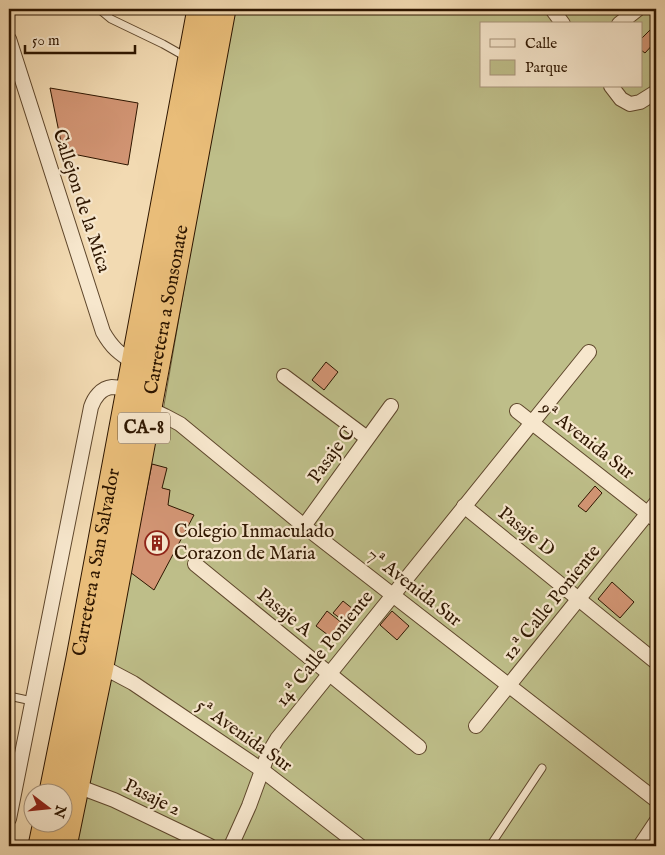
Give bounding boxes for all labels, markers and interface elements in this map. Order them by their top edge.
scale bar [25,22,135,54]
legend [480,22,642,88]
text: 50 m [32,31,60,50]
text: Calle [525,34,557,53]
text: Parque [525,58,568,77]
street label: Callejon de la Mica [46,126,116,277]
street label: Carretera a Sonsonate [140,223,195,397]
street label: 9ª Avenida Sur [534,396,639,485]
road number: CA-8 [118,412,170,443]
street label: Pasaje C [303,422,361,488]
street label: Carretera a San Salvador [68,466,126,658]
street label: Pasaje D [493,502,559,562]
place label: Colegio Inmaculado Corazon de Maria [174,520,334,566]
building icon: Colegio Inmaculado Corazon de Maria [144,530,170,556]
street label: 12ª Calle Poniente [498,540,606,666]
street label: 7ª Avenida Sur [362,543,466,633]
street label: Pasaje A [252,583,317,643]
street label: 14ª Calle Poniente [271,586,379,712]
street label: 5ª Avenida Sur [191,694,297,778]
street label: Pasaje 2 [120,774,184,822]
north arrow [22,782,72,832]
text: N [49,802,70,820]

